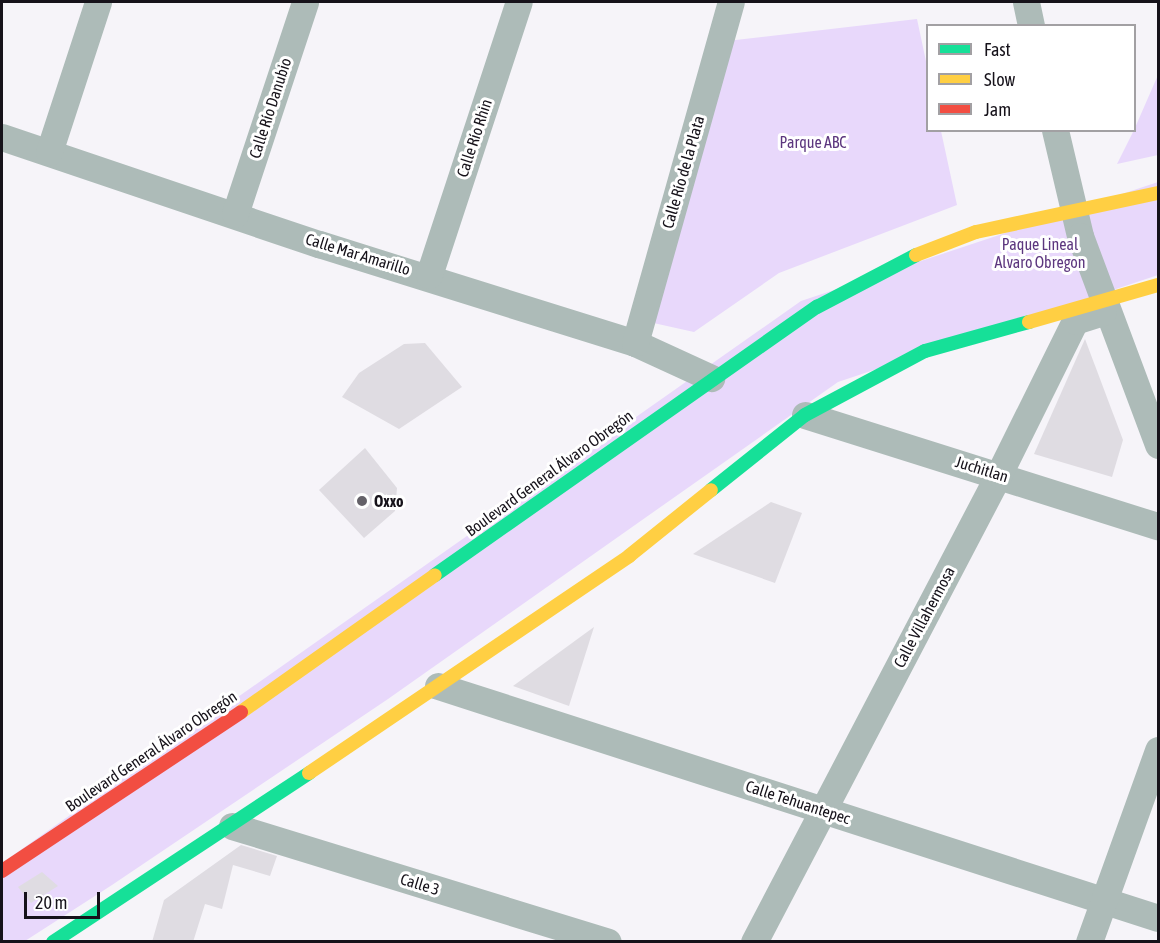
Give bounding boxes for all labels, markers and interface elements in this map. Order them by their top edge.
legend [926,24,1136,132]
text: Fast [984,39,1011,60]
street label: Calle Río Danubio [245,55,295,161]
text: Slow [984,69,1015,90]
street label: Calle Río Rhin [452,97,496,179]
text: Jam [984,99,1011,120]
street label: Calle Río de la Plata [658,113,708,231]
park label: Parque ABC [779,132,847,152]
street label: Calle Mar Amarillo [303,229,413,279]
park label: Paque Lineal Alvaro Obregon [995,234,1085,272]
street label: Boulevard General Álvaro Obregón [461,406,637,540]
street label: Juchitlan [953,452,1011,486]
place label: Oxxo [374,491,404,511]
marker: Oxxo [355,494,369,508]
street label: Calle Villahermosa [889,563,959,671]
street label: Boulevard General Álvaro Obregón [62,686,240,816]
street label: Calle Tehuantepec [743,776,853,828]
street label: Calle 3 [398,869,442,899]
scale bar [27,880,104,918]
text: 20 m [35,892,67,913]

